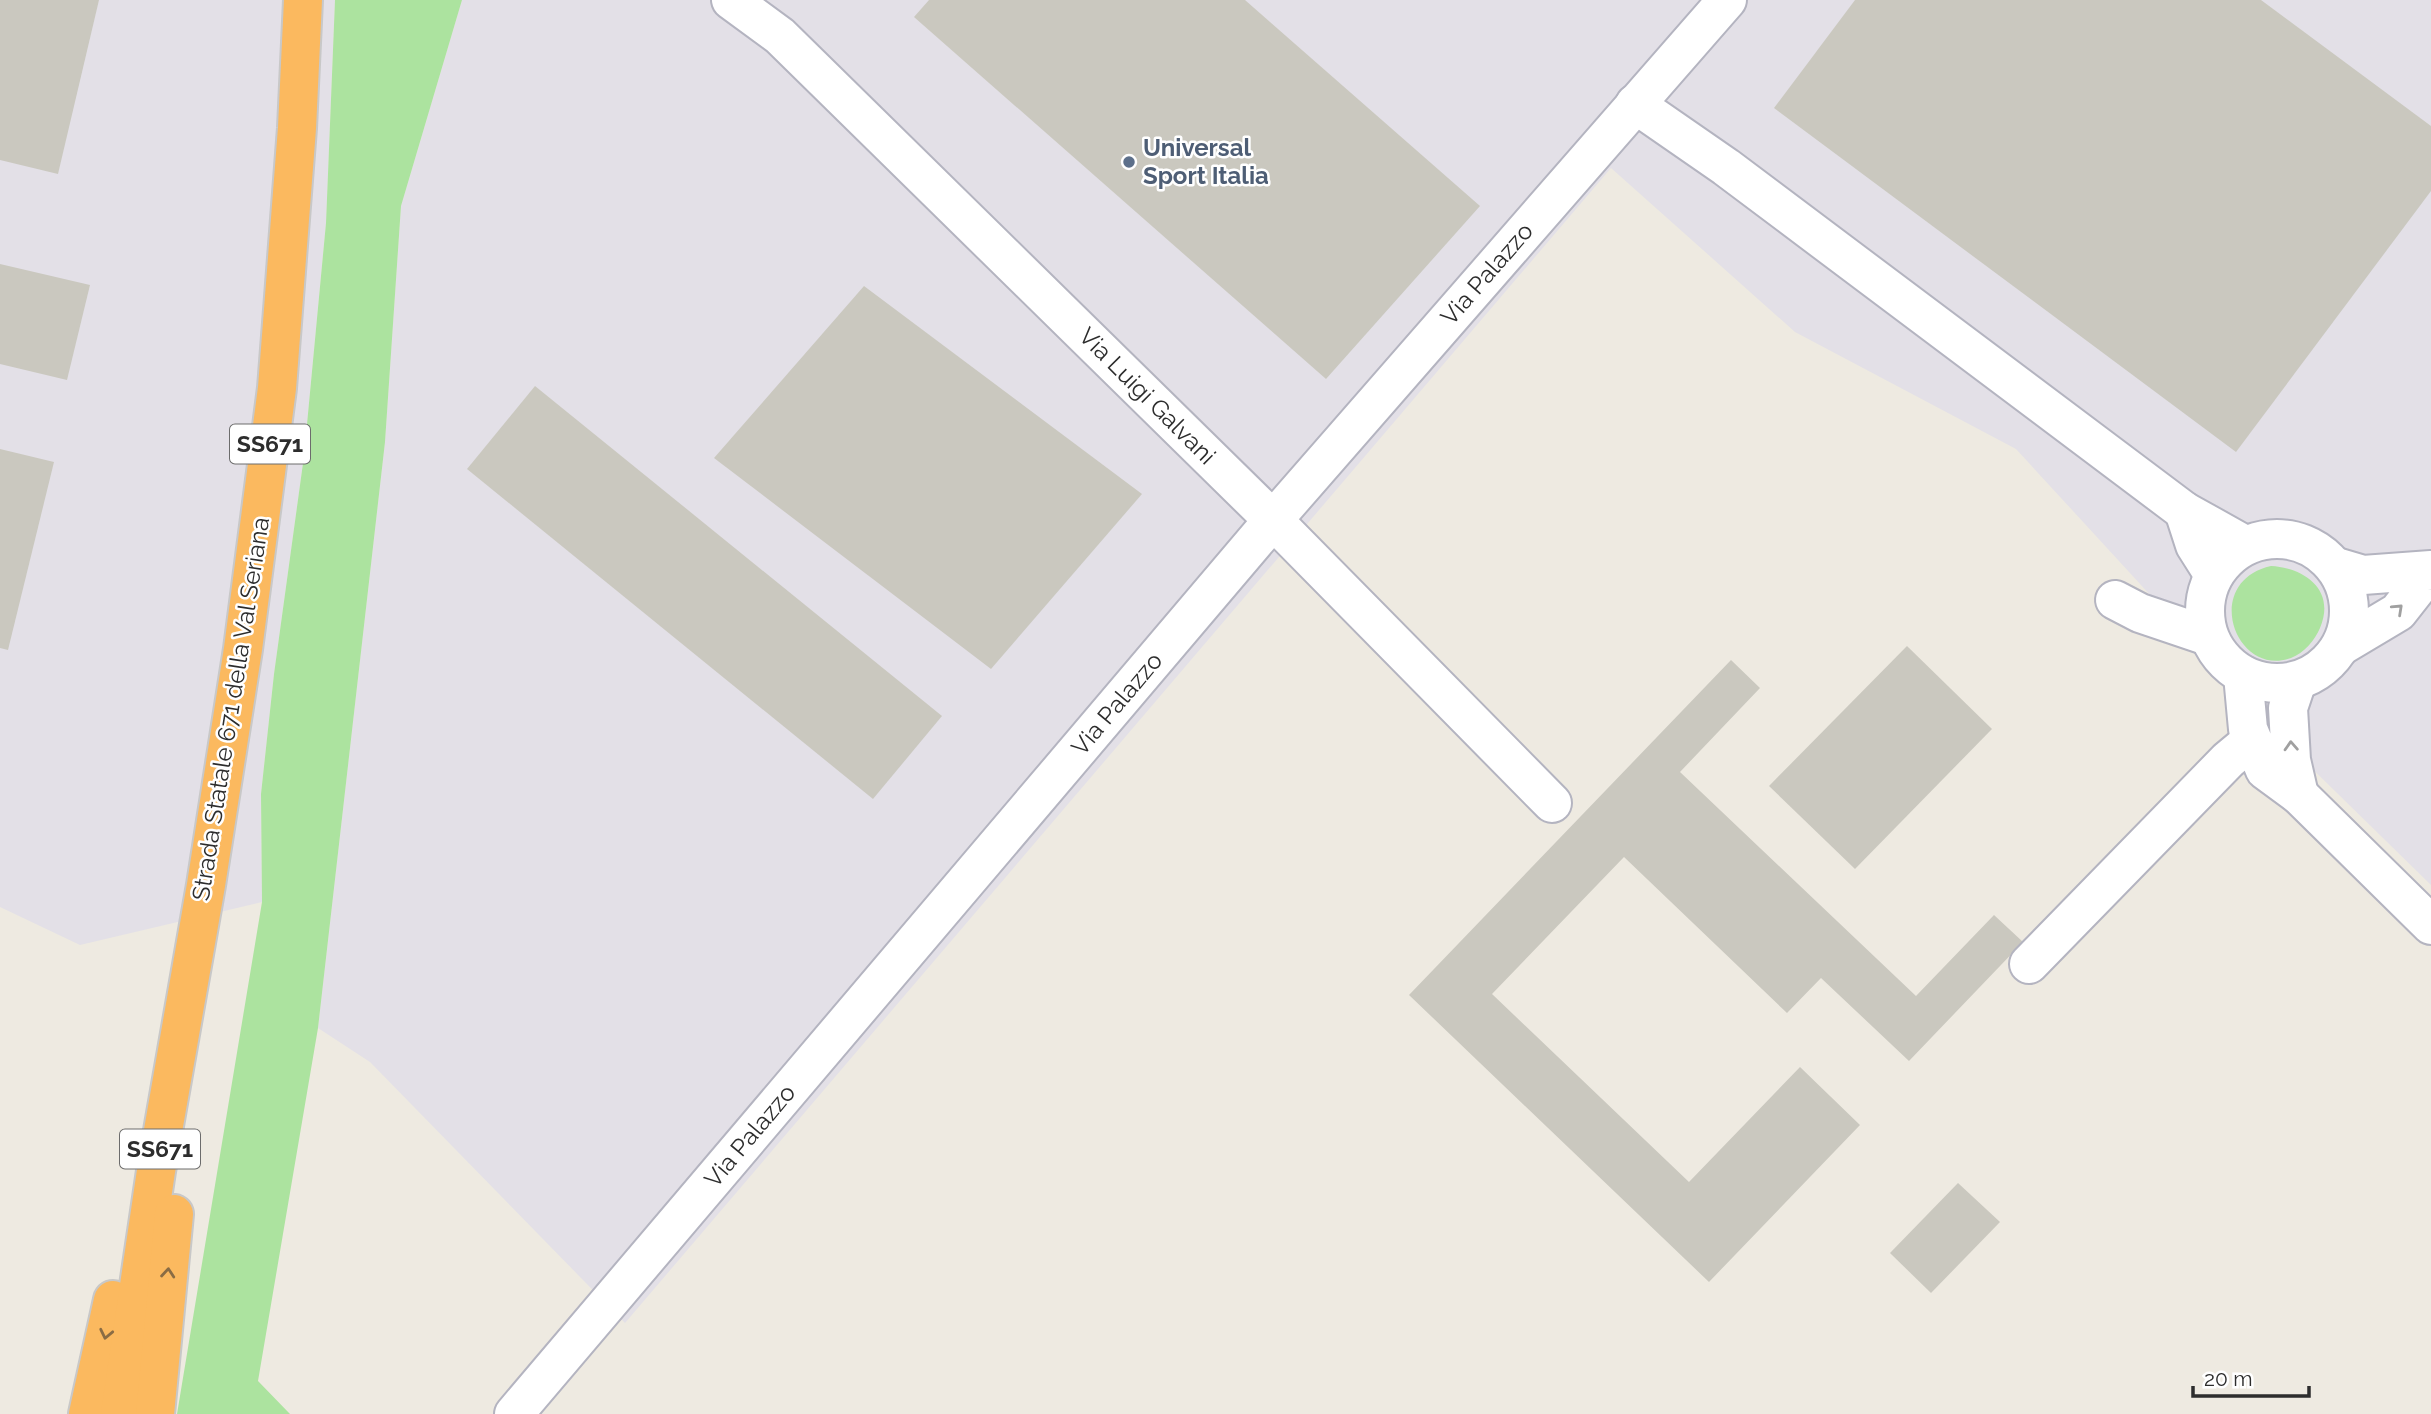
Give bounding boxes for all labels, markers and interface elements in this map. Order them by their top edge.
place label: Universal Sport Italia [1143,133,1269,190]
marker: Universal Sport Italia [1121,154,1137,170]
street label: Via Palazzo [1434,217,1539,331]
street label: Via Luigi Galvani [1073,321,1222,470]
road number: SS671 [230,424,310,464]
street label: Strada Statale 671 della Val Seriana [186,515,275,903]
one-way arrow [2389,605,2402,618]
street label: Via Palazzo [1065,646,1168,761]
one-way arrow [2283,741,2298,752]
street label: Via Palazzo [698,1078,801,1193]
road number: SS671 [120,1130,200,1168]
one-way arrow [161,1267,176,1279]
one-way arrow [100,1328,114,1340]
scale bar [2193,1354,2308,1398]
text: 20 m [2204,1366,2252,1391]

